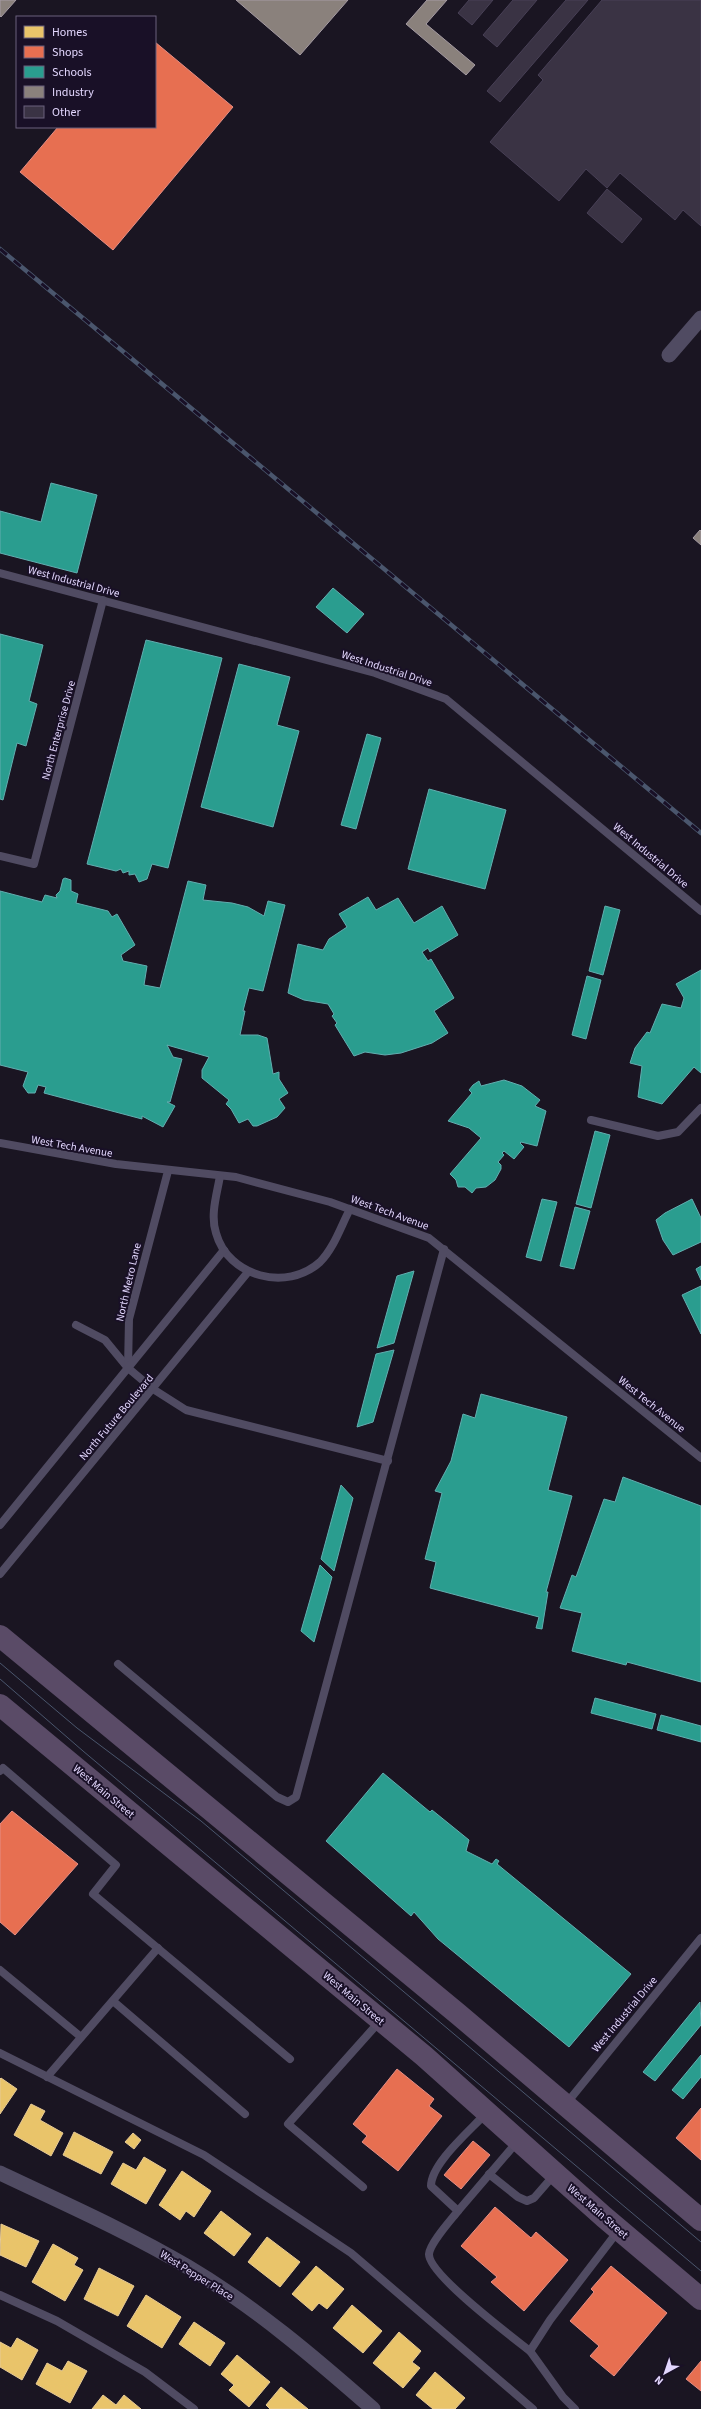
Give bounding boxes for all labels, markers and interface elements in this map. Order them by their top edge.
legend [16,16,156,128]
text: Homes [52,24,87,41]
text: Shops [52,44,83,61]
text: Schools [52,64,92,81]
text: Industry [52,84,94,101]
text: Other [52,104,82,121]
street label: West Industrial Drive [26,562,122,601]
street label: West Industrial Drive [340,647,435,690]
street label: North Enterprise Drive [38,678,79,781]
street label: West Industrial Drive [610,819,692,892]
street label: West Tech Avenue [30,1132,114,1161]
street label: West Tech Avenue [349,1191,431,1234]
street label: North Metro Lane [112,1241,145,1323]
street label: North Future Boulevard [76,1371,157,1464]
street label: West Tech Avenue [615,1373,689,1436]
street label: West Main Street [70,1761,138,1822]
street label: West Main Street [320,1968,388,2029]
street label: West Industrial Drive [588,1973,661,2055]
street label: West Main Street [564,2181,632,2242]
street label: West Pepper Place [157,2247,237,2304]
north arrow [645,2353,685,2393]
text: N [651,2372,667,2388]

